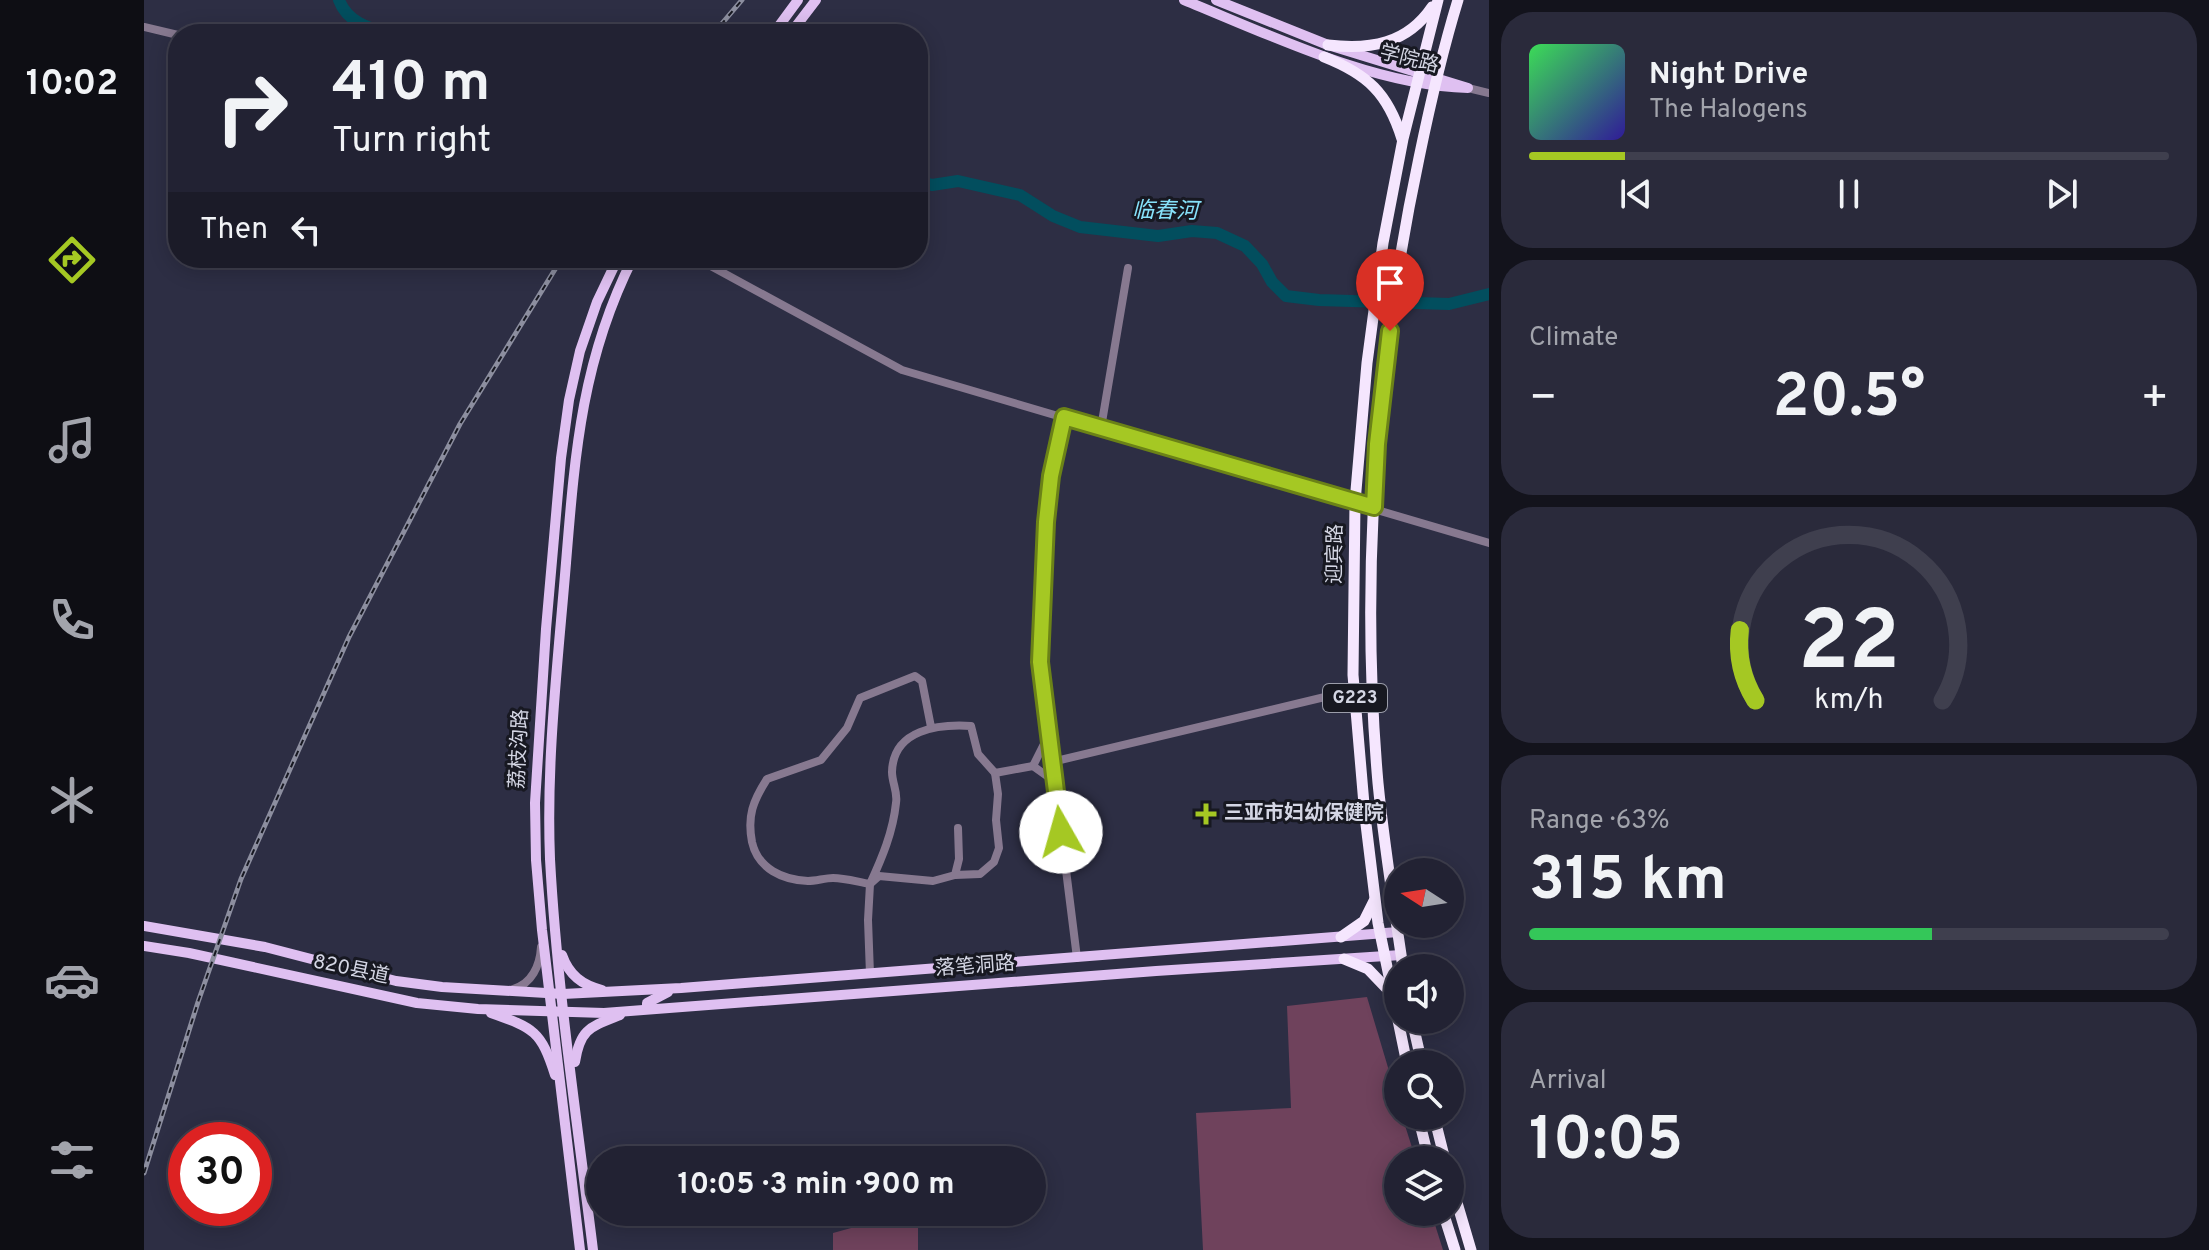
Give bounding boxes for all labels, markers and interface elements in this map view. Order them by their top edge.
street label: 学院路 [1377,40,1441,80]
text: 410 m [332,50,490,120]
icon: right [200,56,304,160]
text: Night Drive [1649,57,1808,94]
text: 10:02 [26,62,118,108]
text: The Halogens [1649,94,1808,127]
text: Turn right [332,119,491,165]
icon: previous [1614,172,1658,216]
icon: pause [1827,172,1871,216]
icon: next [2040,172,2084,216]
water label: 临春河 [1132,198,1202,226]
icon: left [284,208,328,252]
text: Then [200,212,268,249]
icon: directions [44,232,100,288]
pin [1356,249,1424,331]
icon: arrive [1368,261,1412,305]
text: Climate [1529,322,1618,355]
text: 20.5° [1773,362,1925,438]
text: − [1529,372,1557,428]
text: + [2141,372,2169,428]
icon: music [44,412,100,468]
street label: 迎宾路 [1322,524,1350,584]
icon: phone [44,592,100,648]
text: 22 [1798,594,1900,699]
text: km/h [1814,683,1884,719]
road number: G223 [1323,684,1387,712]
street label: 荔枝沟路 [505,708,535,790]
icon: climate [44,772,100,828]
position arrow [1019,790,1103,874]
place label: 三亚市妇幼保健院 [1224,801,1384,827]
marker: 三亚市妇幼保健院 [1195,803,1217,825]
text: Range · 63% [1529,805,1670,838]
text: 315 km [1529,845,1727,921]
north arrow [1384,858,1464,938]
map controls [1384,858,1464,1226]
street label: 820县道 [311,949,391,991]
street label: 落笔洞路 [934,951,1016,983]
icon: car [44,952,100,1008]
button: sound [1384,954,1464,1034]
button: search [1384,1050,1464,1130]
text: Arrival [1529,1065,1607,1098]
text: 10:05 [1529,1105,1683,1181]
speed limit sign: 30 [168,1122,272,1226]
icon: filters [44,1132,100,1188]
button: layers [1384,1146,1464,1226]
text: 10:05 · 3 min · 900 m [678,1167,954,1204]

